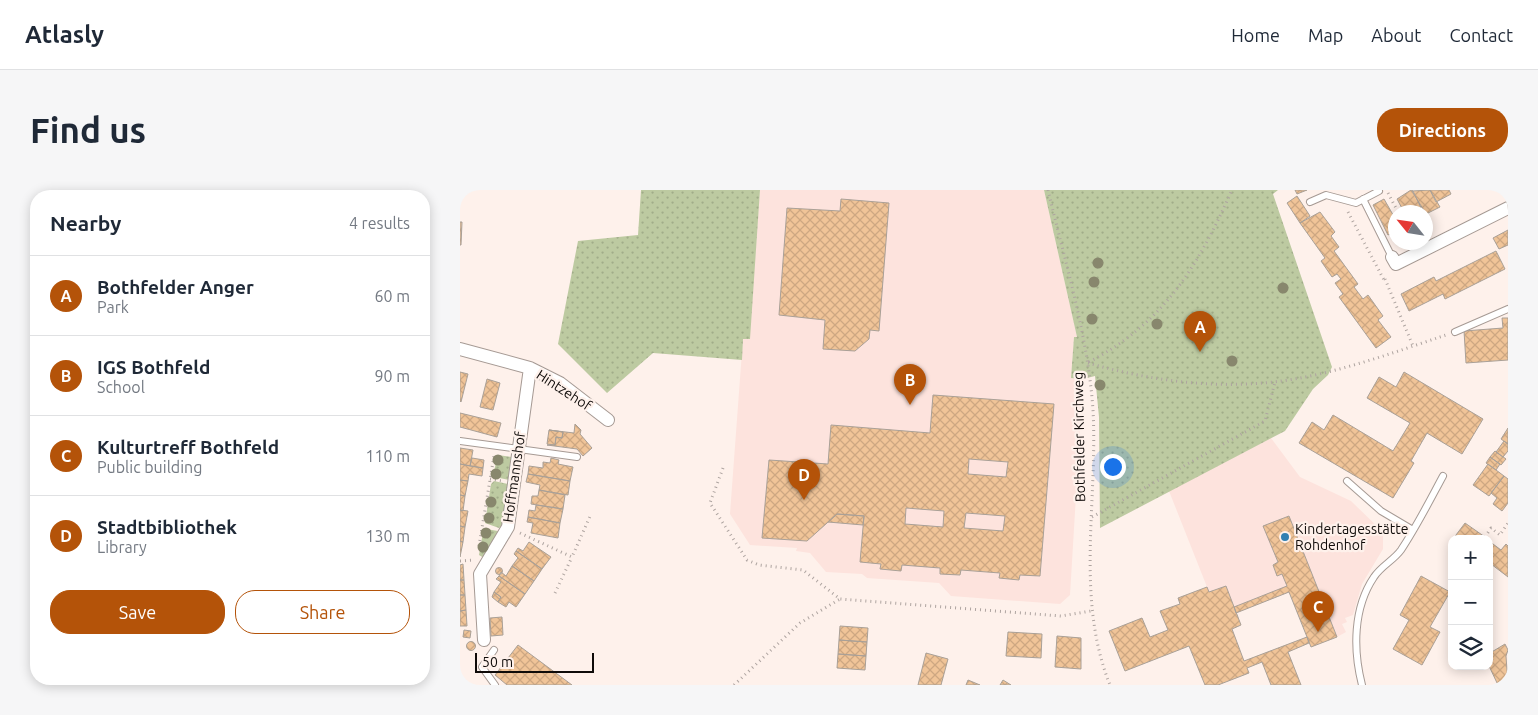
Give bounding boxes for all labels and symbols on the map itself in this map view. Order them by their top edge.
north arrow [1388,205,1433,250]
pin: A [1184,311,1216,352]
pin: B [894,364,926,405]
street label: Hintzehof [534,366,595,414]
street label: Bothfelder Kirchweg [1070,372,1088,502]
street label: Hoffmannshof [500,430,528,523]
your location [1100,454,1126,480]
pin: D [788,459,820,500]
place label: Kindertagesstätte Rohdenhof [1295,521,1408,553]
marker: Kindertagesstätte Rohdenhof [1279,531,1291,543]
pin: C [1302,591,1334,632]
scale bar [475,650,594,673]

